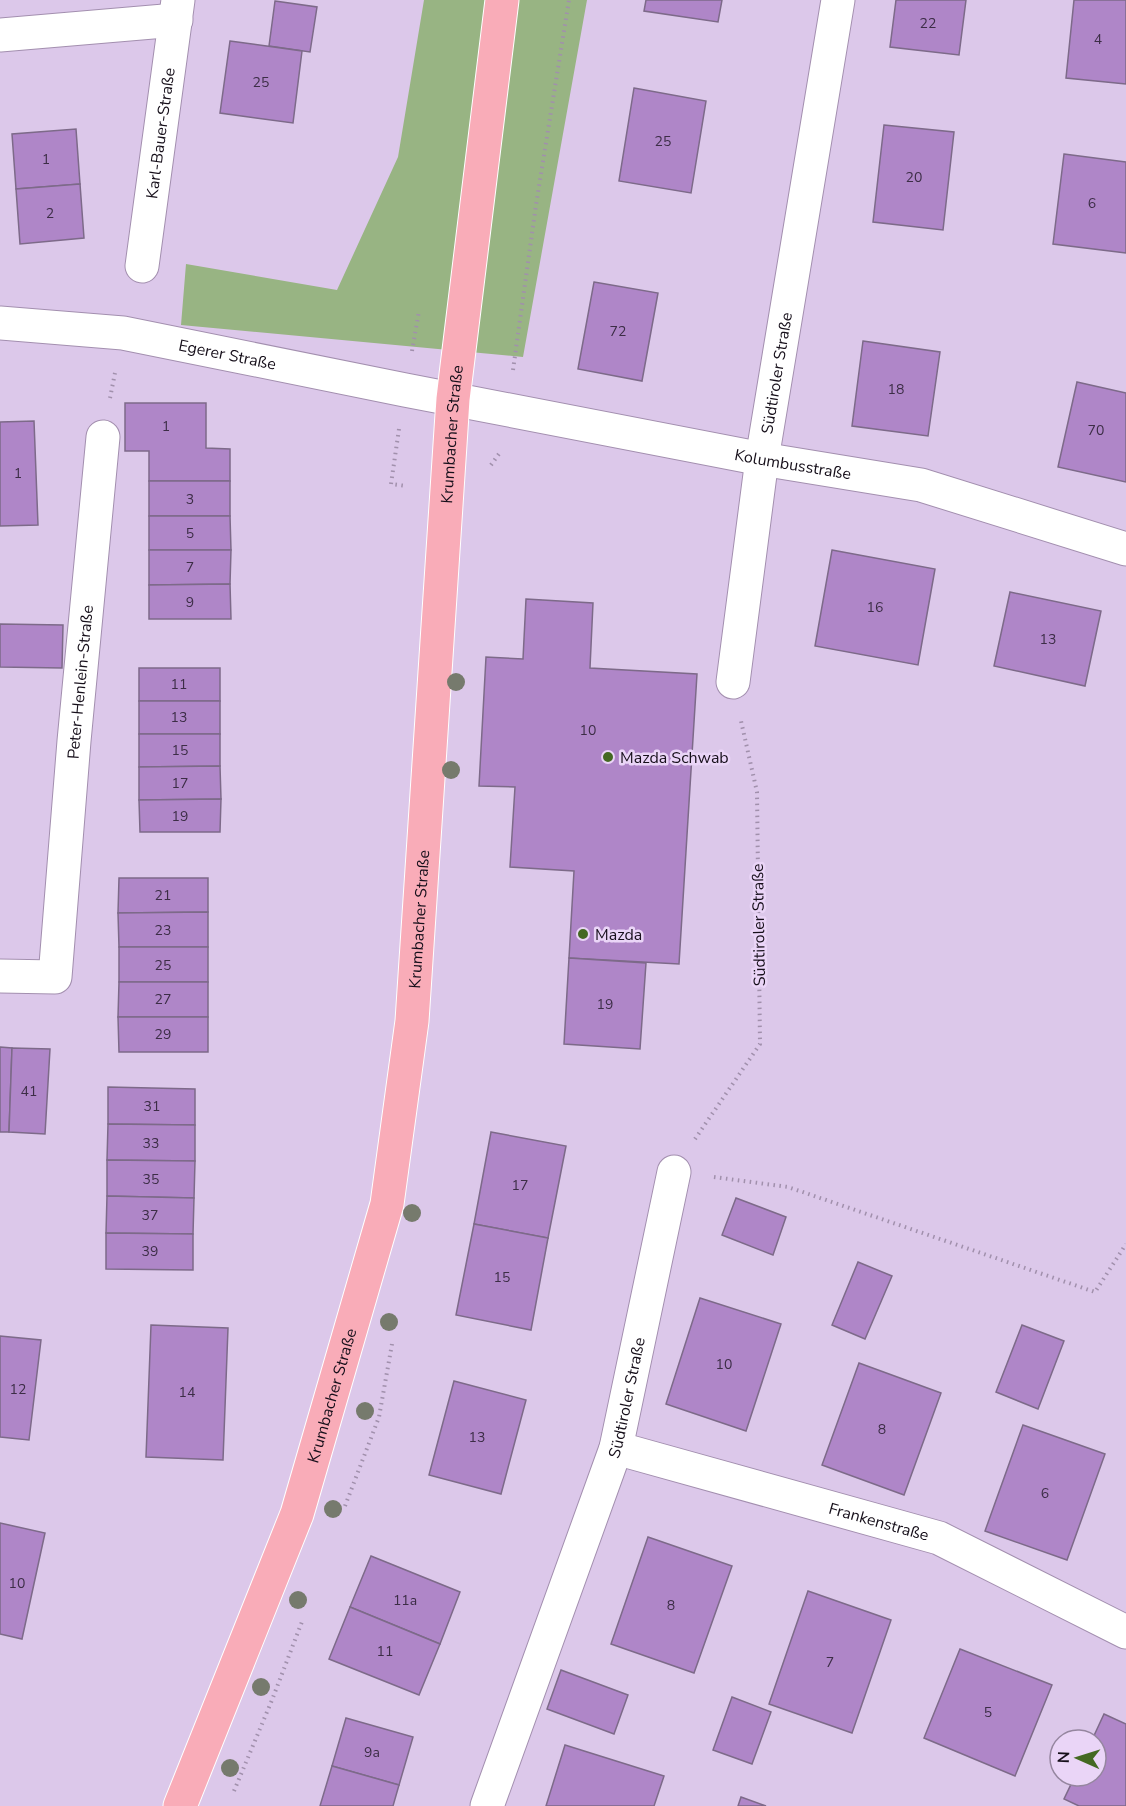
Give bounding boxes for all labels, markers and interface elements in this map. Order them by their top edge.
house number: 22 [920,14,936,33]
house number: 4 [1094,30,1102,49]
street label: Karl-Bauer-Straße [141,66,181,200]
house number: 25 [253,73,269,92]
house number: 25 [655,132,671,151]
house number: 1 [42,150,50,169]
house number: 20 [906,168,922,187]
house number: 6 [1088,194,1096,213]
house number: 2 [46,204,54,223]
street label: Südtiroler Straße [756,311,798,436]
house number: 72 [610,322,626,341]
street label: Egerer Straße [177,334,278,376]
street label: Krumbacher Straße [436,364,469,505]
house number: 18 [888,380,904,399]
house number: 1 [162,417,170,436]
house number: 70 [1088,421,1104,440]
street label: Kolumbusstraße [733,444,853,485]
house number: 1 [14,464,22,483]
house number: 3 [186,490,194,509]
house number: 5 [186,524,194,543]
house number: 7 [186,558,194,577]
house number: 9 [186,593,194,612]
house number: 16 [867,598,883,617]
street label: Peter-Henlein-Straße [63,604,99,760]
house number: 13 [1040,630,1056,649]
house number: 11 [171,675,187,694]
house number: 13 [171,708,187,727]
house number: 10 [580,721,596,740]
house number: 15 [172,741,188,760]
place label: Mazda Schwab [620,747,729,769]
marker: Mazda Schwab [601,750,615,764]
house number: 17 [172,774,188,793]
house number: 19 [172,807,188,826]
street label: Krumbacher Straße [404,849,435,989]
street label: Südtiroler Straße [747,863,771,987]
house number: 21 [155,886,171,905]
house number: 23 [155,921,171,940]
place label: Mazda [595,924,642,946]
marker: Mazda [576,927,590,941]
house number: 25 [155,956,171,975]
house number: 27 [155,990,171,1009]
house number: 19 [597,995,613,1014]
house number: 29 [155,1025,171,1044]
house number: 41 [21,1082,37,1101]
house number: 31 [144,1097,160,1116]
house number: 33 [143,1134,159,1153]
house number: 35 [143,1170,159,1189]
house number: 17 [512,1176,528,1195]
house number: 37 [142,1206,158,1225]
house number: 39 [142,1242,158,1261]
house number: 15 [494,1268,510,1287]
street label: Krumbacher Straße [302,1326,362,1466]
street label: Südtiroler Straße [603,1335,651,1461]
house number: 10 [716,1355,732,1374]
house number: 12 [10,1380,26,1399]
house number: 14 [179,1383,195,1402]
house number: 8 [878,1420,886,1439]
house number: 13 [469,1428,485,1447]
house number: 6 [1041,1484,1049,1503]
street label: Frankenstraße [826,1498,931,1547]
house number: 10 [9,1574,25,1593]
house number: 11a [393,1591,417,1610]
house number: 8 [667,1596,675,1615]
house number: 11 [377,1642,393,1661]
house number: 7 [826,1653,834,1672]
house number: 5 [984,1703,992,1722]
north arrow [1048,1728,1108,1788]
house number: 9a [364,1743,380,1762]
text: N [1053,1751,1075,1764]

